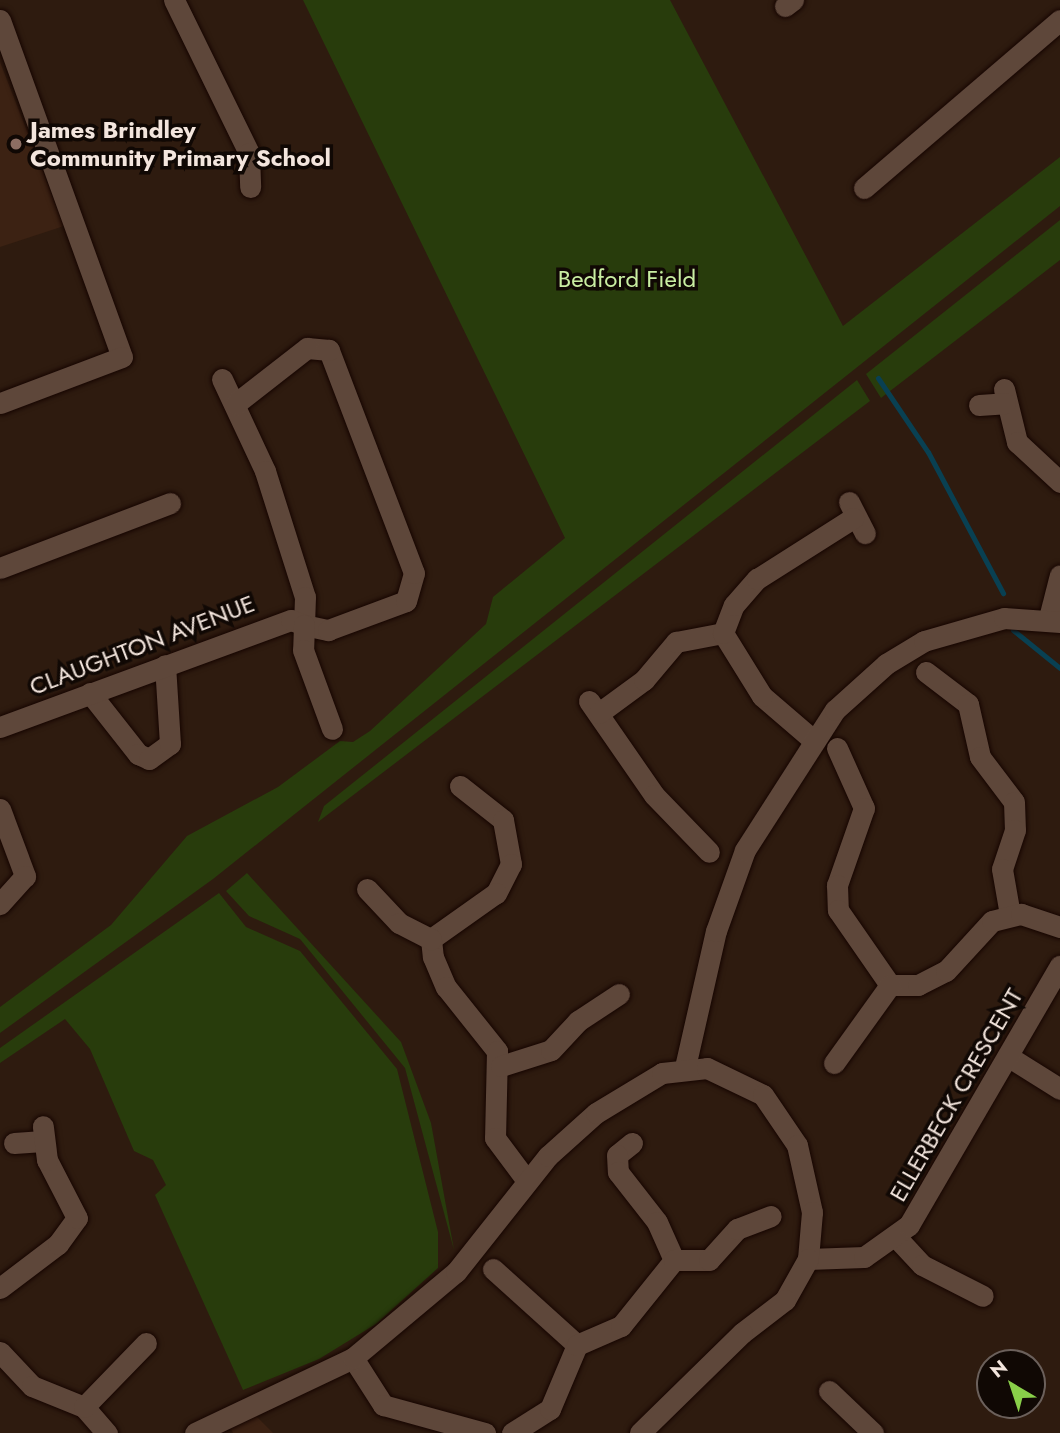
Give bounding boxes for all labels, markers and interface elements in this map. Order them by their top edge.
place label: James Brindley Community Primary School [30,116,331,172]
marker: James Brindley Community Primary School [8,136,24,152]
park label: Bedford Field [558,265,696,293]
street label: CLAUGHTON AVENUE [25,589,259,701]
street label: ELLERBECK CRESCENT [883,984,1029,1206]
north arrow [976,1349,1046,1419]
text: N [984,1354,1013,1384]

